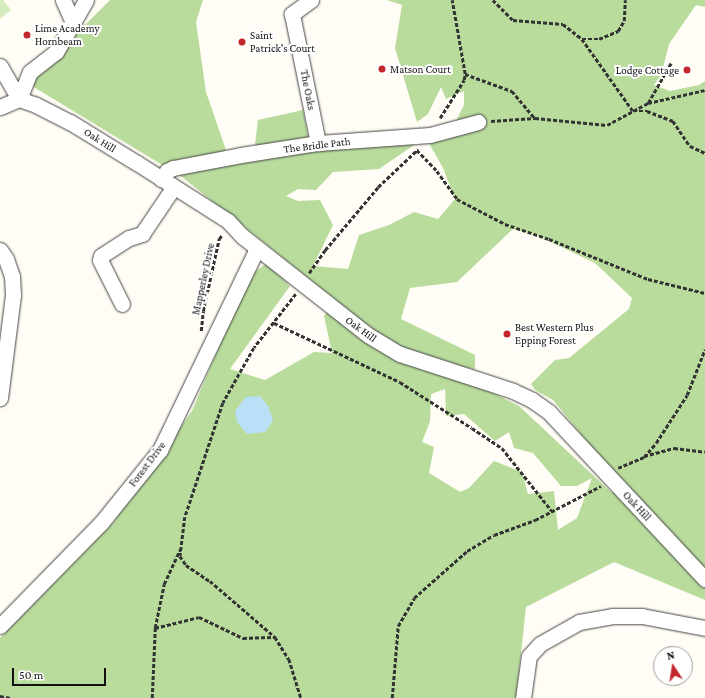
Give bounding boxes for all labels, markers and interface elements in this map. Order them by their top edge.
place label: Lime Academy Hornbeam [35,22,100,48]
place label: Saint Patrick's Court [250,29,315,55]
marker: Lime Academy Hornbeam [22,30,32,40]
marker: Saint Patrick's Court [237,37,247,47]
place label: Matson Court [390,62,451,76]
place label: Lodge Cottage [616,63,679,77]
marker: Matson Court [377,64,387,74]
marker: Lodge Cottage [682,65,692,75]
street label: The Oaks [298,69,318,111]
street label: Oak Hill [81,125,119,155]
street label: The Bridle Path [283,134,351,156]
street label: Mapperley Drive [189,242,217,316]
street label: Oak Hill [343,313,379,345]
place label: Best Western Plus Epping Forest [515,321,594,347]
marker: Best Western Plus Epping Forest [502,329,512,339]
street label: Forest Drive [126,439,168,489]
street label: Oak Hill [620,488,654,524]
north arrow [653,646,693,686]
text: N [666,649,676,662]
scale bar [14,660,108,686]
text: 50 m [19,668,43,682]

